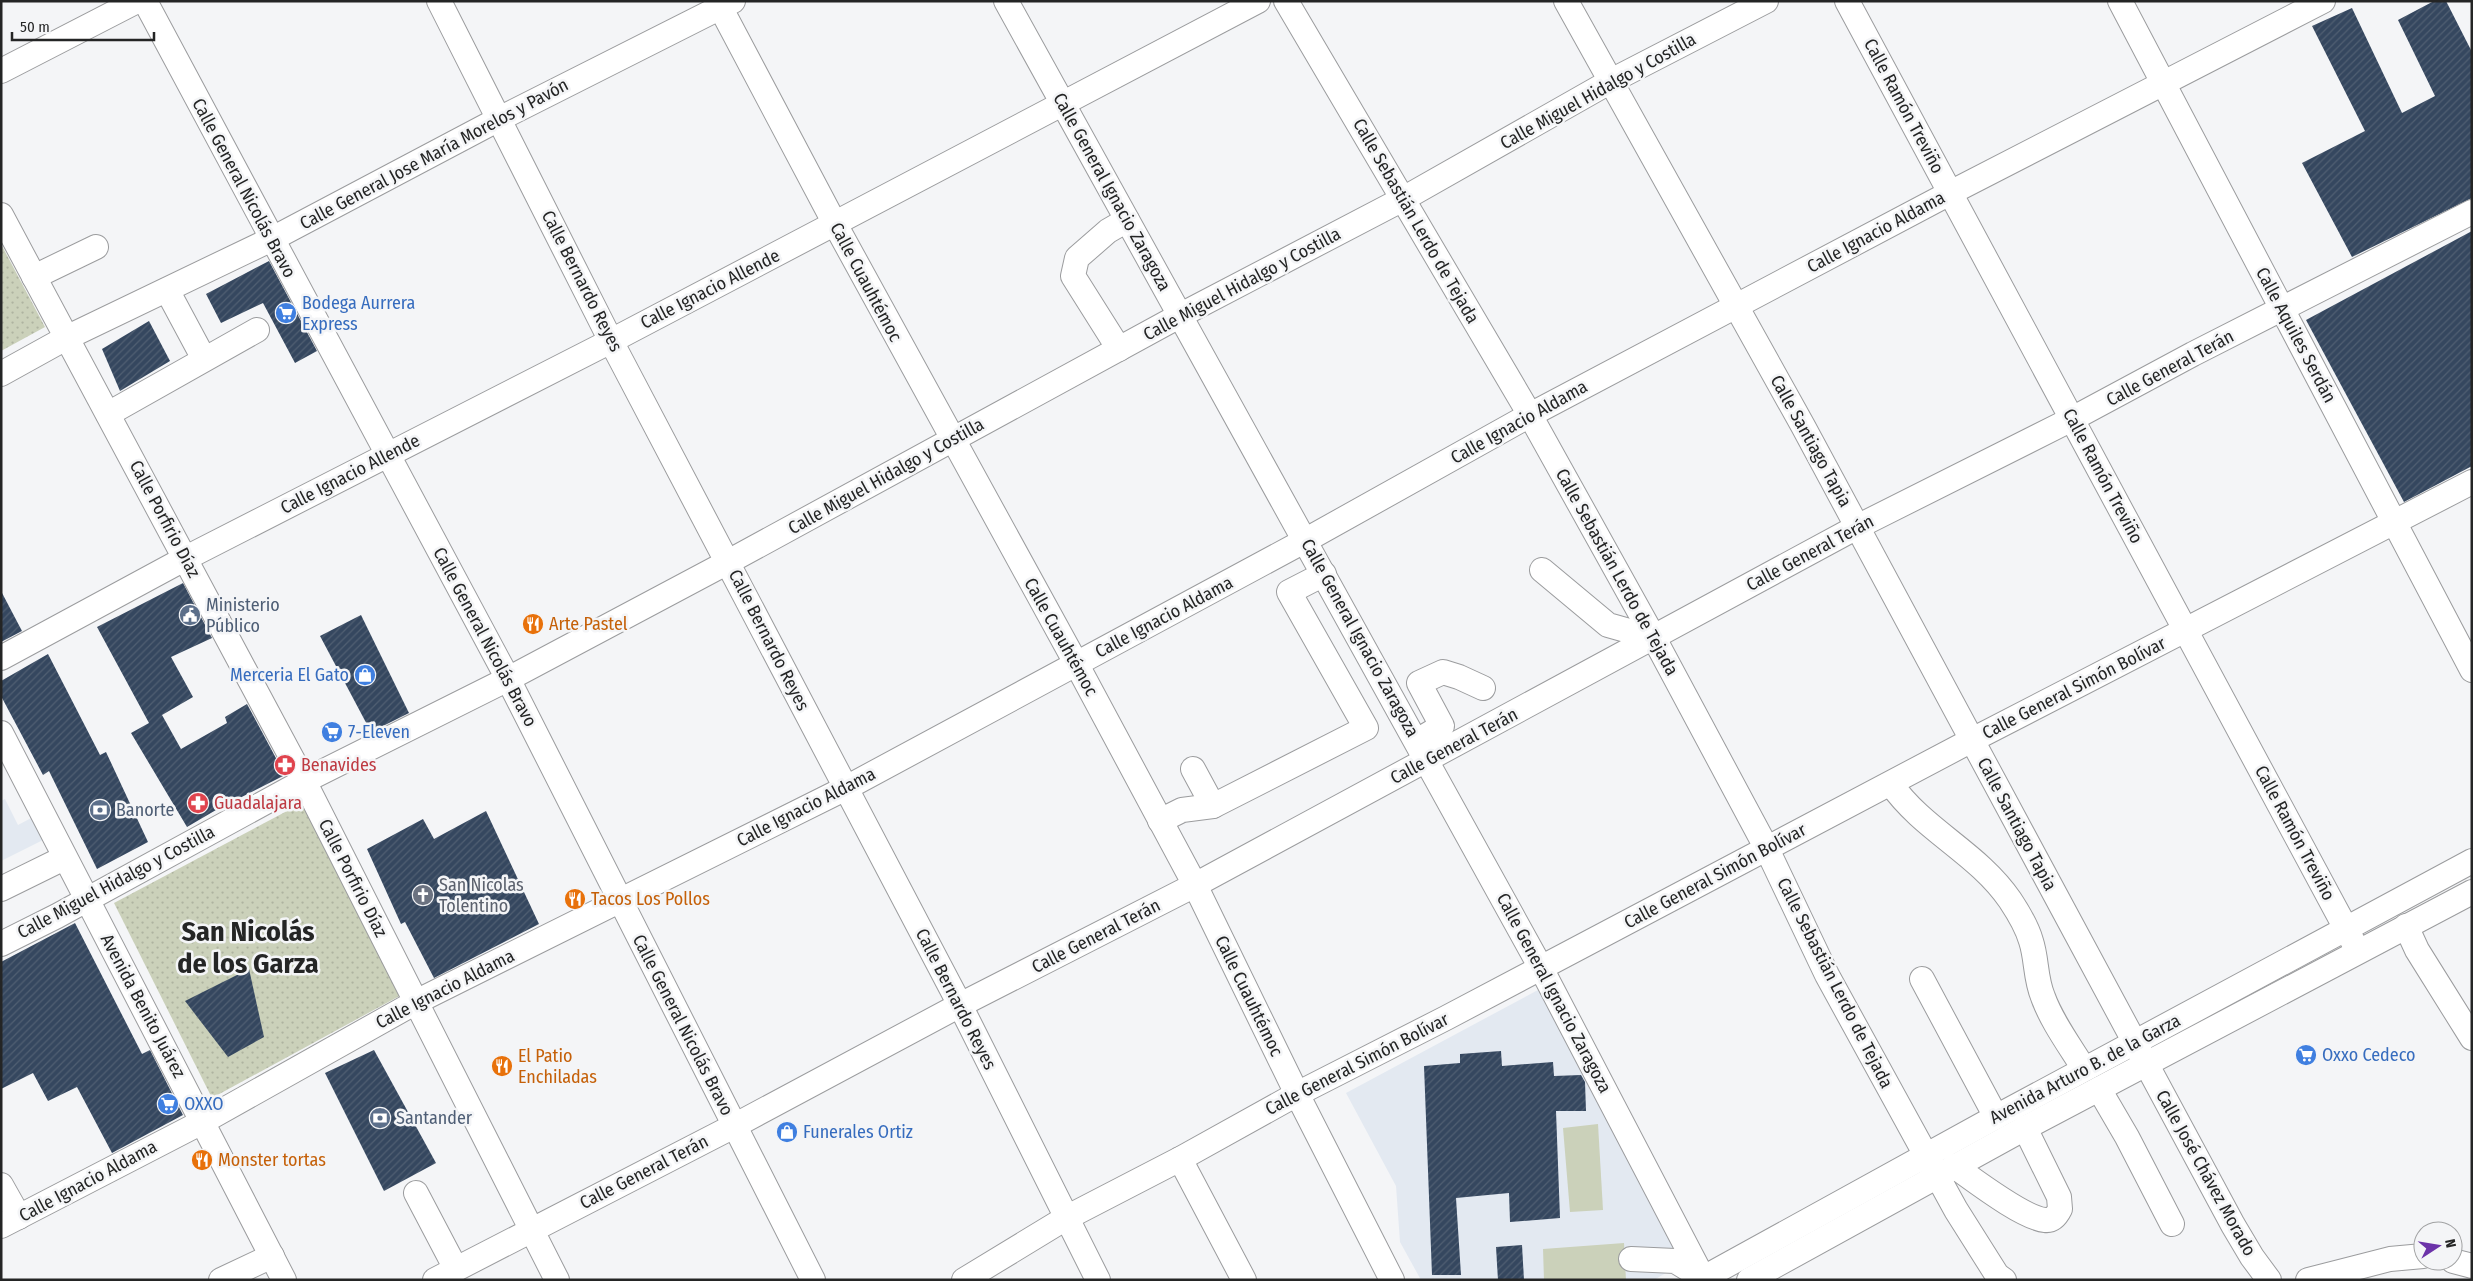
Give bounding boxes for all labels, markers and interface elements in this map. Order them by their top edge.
scale bar [12,10,155,42]
text: 50 m [20,18,50,36]
street label: Calle Miguel Hidalgo y Costilla [1496,28,1700,154]
street label: Calle Ramón Treviño [1859,35,1949,177]
street label: Calle General Jose María Morelos y Pavón [296,74,572,234]
street label: Calle General Ignacio Zaragoza [1048,89,1176,295]
street label: Calle General Nicolás Bravo [187,94,301,282]
street label: Calle Sebastián Lerdo de Tejada [1348,115,1484,328]
street label: Calle Ignacio Aldama [1803,186,1949,278]
street label: Calle Bernardo Reyes [537,207,627,356]
street label: Calle Cuauhtémoc [825,219,907,346]
street label: Calle Miguel Hidalgo y Costilla [1140,223,1345,345]
street label: Calle Ignacio Allende [637,244,783,334]
street label: Calle Aquiles Serdán [2251,264,2341,406]
place label: Bodega Aurrera Express [302,292,416,335]
supermarket icon: Bodega Aurrera Express [274,301,298,325]
street label: Calle General Terán [2102,325,2238,411]
street label: Calle Santiago Tapia [1766,371,1856,511]
street label: Calle Ignacio Aldama [1447,375,1591,469]
street label: Calle Ramón Treviño [2058,405,2148,547]
street label: Calle Miguel Hidalgo y Costilla [784,413,988,539]
street label: Calle Ignacio Allende [277,429,423,519]
street label: Calle Porfirio Díaz [125,457,205,581]
street label: Calle Sebastián Lerdo de Tejada [1551,465,1683,679]
street label: Calle General Terán [1742,510,1878,596]
street label: Calle General Ignacio Zaragoza [1296,535,1424,741]
street label: Calle General Nicolás Bravo [428,543,542,731]
street label: Calle Bernardo Reyes [724,566,814,715]
street label: Calle Ignacio Aldama [1091,571,1237,663]
street label: Calle Cuauhtémoc [1019,574,1103,700]
place label: Ministerio Público [206,594,280,637]
public building icon: Ministerio Público [178,603,202,627]
restaurant icon: Arte Pastel [521,612,545,636]
place label: Arte Pastel [549,613,628,635]
street label: Calle General Simón Bolívar [1979,632,2170,744]
shop icon: Merceria El Gato [353,663,377,687]
place label: Merceria El Gato [230,664,349,686]
street label: Calle General Terán [1386,703,1522,789]
supermarket icon: 7-Eleven [320,720,344,744]
place label: 7-Eleven [348,721,410,743]
pharmacy icon: Benavides [273,753,297,777]
place label: Benavides [301,754,377,776]
street label: Calle Santiago Tapia [1973,754,2061,894]
street label: Calle Ignacio Aldama [733,762,879,851]
street label: Calle Ramón Treviño [2250,762,2340,904]
pharmacy icon: Guadalajara [186,791,210,815]
place label: Guadalajara [214,792,302,814]
bank icon: Banorte [88,798,112,822]
place label: Banorte [116,799,175,821]
street label: Calle Porfirio Díaz [314,815,392,941]
street label: Calle General Simón Bolívar [1620,818,1810,933]
street label: Calle Miguel Hidalgo y Costilla [14,821,219,943]
place label: San Nicolas Tolentino [439,874,524,917]
street label: Calle Sebastián Lerdo de Tejada [1772,874,1898,1092]
church icon: San Nicolas Tolentino [411,883,435,907]
restaurant icon: Tacos Los Pollos [563,887,587,911]
place label: Tacos Los Pollos [591,888,710,910]
street label: Calle General Ignacio Zaragoza [1492,889,1616,1097]
street label: Calle General Terán [1028,894,1164,978]
district label: San Nicolás de los Garza [177,915,319,980]
street label: Calle Bernardo Reyes [911,925,1001,1074]
street label: Avenida Benito Juárez [96,930,190,1082]
street label: Calle General Nicolás Bravo [628,931,738,1119]
street label: Calle Cuauhtémoc [1210,932,1288,1060]
street label: Calle Ignacio Aldama [372,944,518,1033]
street label: Calle General Simón Bolívar [1262,1008,1453,1120]
street label: Avenida Arturo B. de la Garza [1986,1009,2184,1129]
supermarket icon: Oxxo Cedeco [2294,1043,2318,1067]
place label: Oxxo Cedeco [2322,1044,2415,1066]
place label: El Patio Enchiladas [518,1045,597,1088]
restaurant icon: El Patio Enchiladas [490,1054,514,1078]
street label: Calle José Chávez Morado [2151,1086,2261,1260]
supermarket icon: OXXO [156,1092,180,1116]
place label: OXXO [184,1093,224,1115]
bank icon: Santander [368,1106,392,1130]
place label: Santander [396,1107,473,1129]
shop icon: Funerales Ortiz [775,1120,799,1144]
place label: Funerales Ortiz [803,1121,913,1143]
street label: Calle General Terán [576,1130,712,1214]
street label: Calle Ignacio Aldama [15,1135,161,1227]
restaurant icon: Monster tortas [190,1148,214,1172]
place label: Monster tortas [218,1149,326,1171]
north arrow [2413,1221,2463,1271]
text: N [2441,1238,2459,1249]

